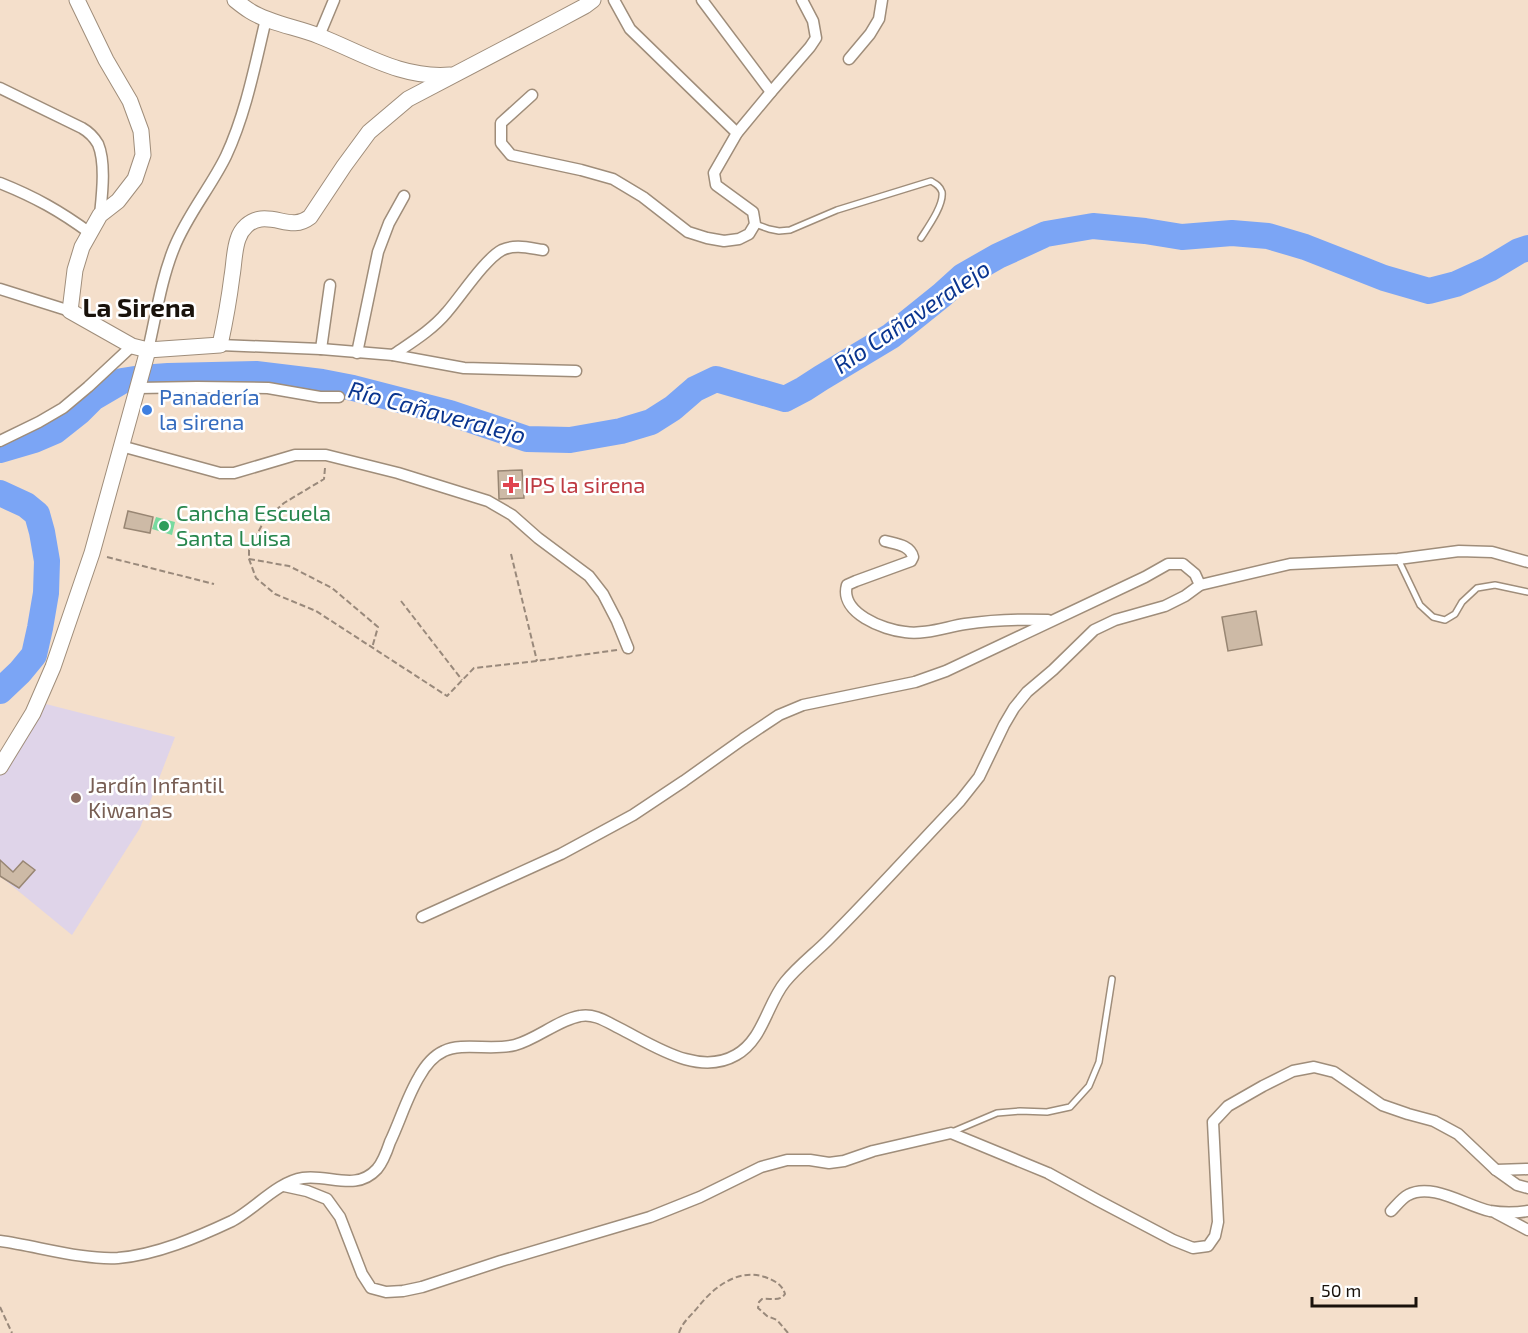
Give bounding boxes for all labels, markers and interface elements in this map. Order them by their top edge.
water label: Río Cañaveralejo [827,253,995,379]
district label: La Sirena [83,291,195,322]
water label: Río Cañaveralejo [345,374,529,449]
place label: Panadería la sirena [159,383,260,434]
marker: Panadería la sirena [140,403,154,417]
place label: IPS la sirena [524,471,645,497]
marker: IPS la sirena [502,476,520,494]
place label: Cancha Escuela Santa Luisa [176,499,331,550]
marker: Cancha Escuela Santa Luisa [157,519,171,533]
place label: Jardín Infantil Kiwanas [88,771,225,822]
marker: Jardín Infantil Kiwanas [69,791,83,805]
scale bar [1312,1270,1416,1308]
text: 50 m [1321,1279,1361,1301]

